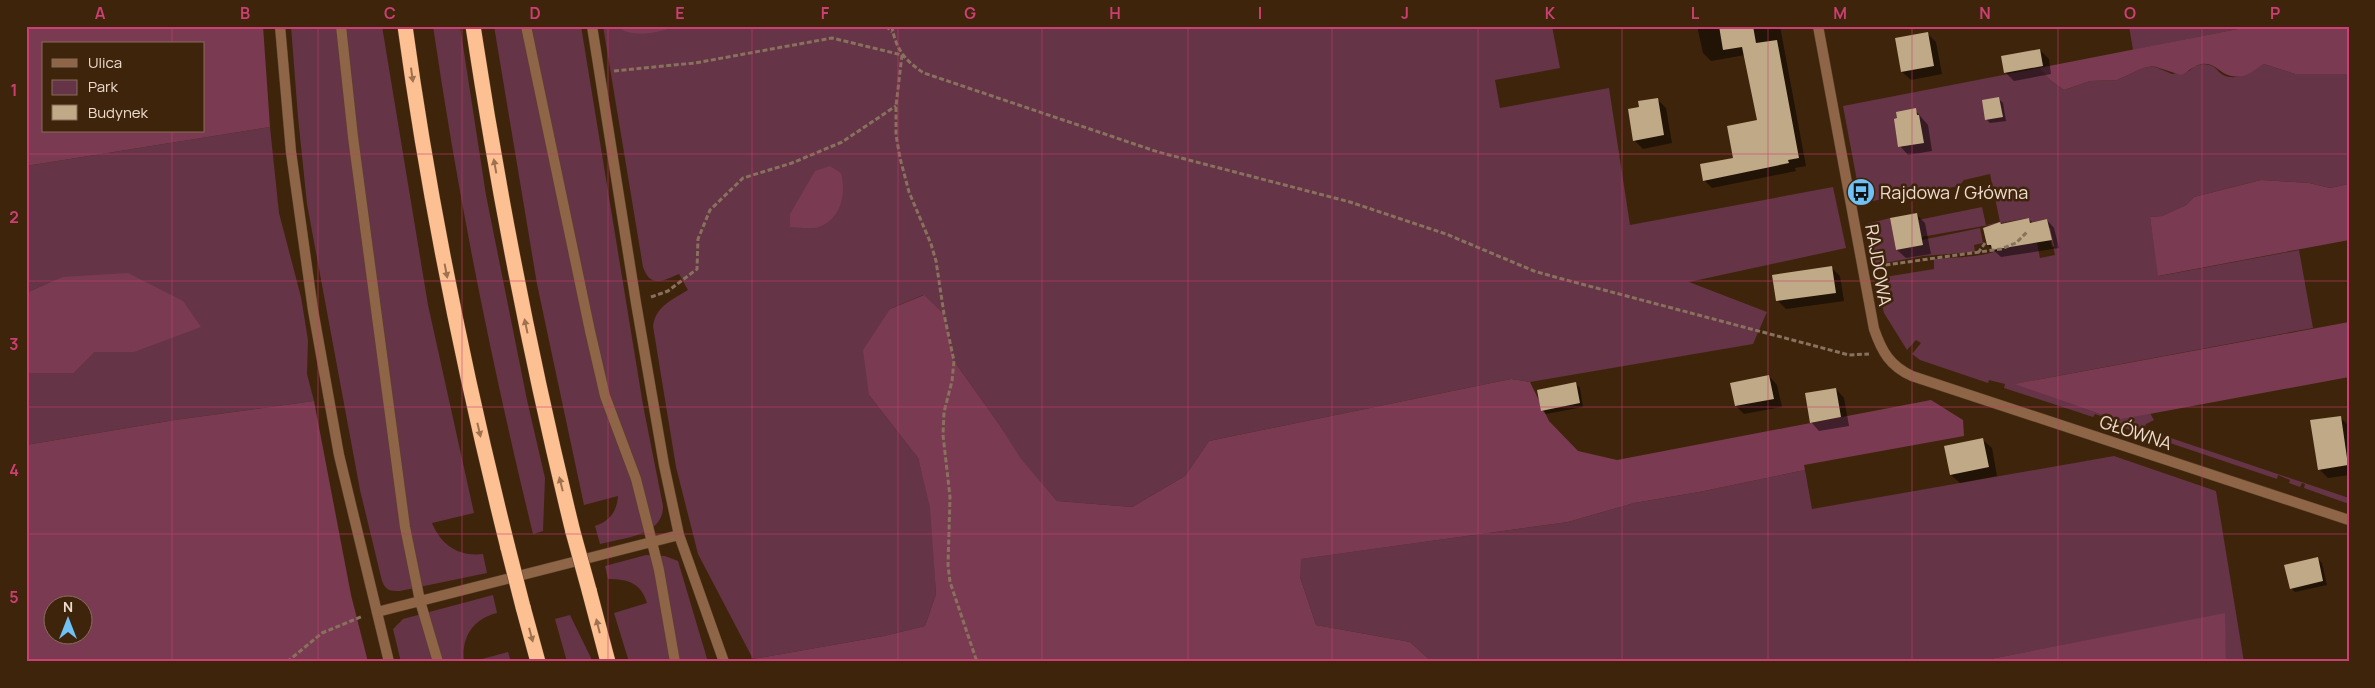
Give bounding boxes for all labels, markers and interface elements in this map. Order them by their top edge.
text: A [95,2,106,24]
text: B [240,2,250,24]
text: C [384,2,396,24]
text: D [529,2,541,24]
text: E [675,2,685,24]
text: F [821,2,830,24]
text: G [964,2,976,24]
text: H [1109,2,1121,24]
text: I [1258,2,1262,24]
text: J [1401,2,1409,24]
text: K [1545,2,1556,24]
text: L [1691,2,1700,24]
text: M [1833,2,1847,24]
text: N [1979,2,1991,24]
text: O [2124,2,2136,24]
text: P [2270,2,2280,24]
legend [42,42,205,132]
text: Ulica [88,52,122,73]
one-way arrow [408,67,416,83]
text: Park [88,76,118,97]
text: 1 [10,79,18,101]
text: Budynek [88,102,149,123]
one-way arrow [491,158,499,174]
bus stop icon: Rajdowa / Główna [1846,177,1876,207]
place label: Rajdowa / Główna [1880,180,2028,204]
text: 2 [9,206,19,228]
street label: RAJDOWA [1860,222,1898,308]
one-way arrow [442,263,450,279]
one-way arrow [522,318,530,333]
text: 3 [9,333,19,355]
street label: GŁÓWNA [2097,409,2176,455]
one-way arrow [475,422,483,437]
text: 4 [9,459,19,481]
one-way arrow [557,477,565,492]
text: 5 [9,586,19,608]
north arrow [42,596,92,646]
text: N [63,597,73,616]
one-way arrow [594,619,602,634]
one-way arrow [527,627,535,642]

